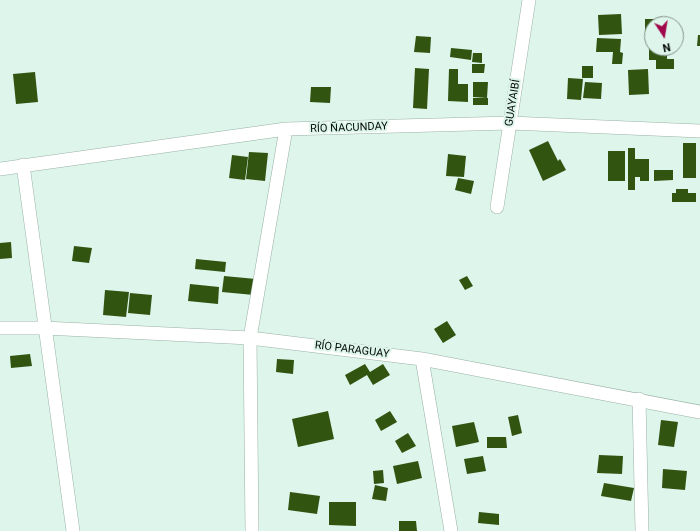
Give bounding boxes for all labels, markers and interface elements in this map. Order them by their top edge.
north arrow [644,16,684,56]
text: N [661,40,672,54]
street label: GUAYAIBÍ [503,79,523,127]
street label: RÍO ÑACUNDAY [310,120,388,136]
street label: RÍO PARAGUAY [314,339,390,361]

